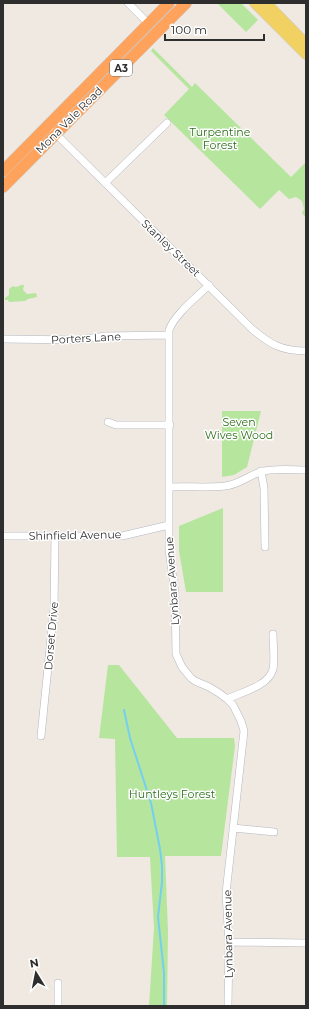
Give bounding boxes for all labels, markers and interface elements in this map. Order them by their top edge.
scale bar [165,16,264,42]
text: 100 m [171,22,207,37]
road number: A3 [110,60,132,76]
street label: Mona Vale Road [33,84,105,156]
park label: Turpentine Forest [190,125,251,152]
street label: Stanley Street [139,216,204,280]
street label: Porters Lane [51,329,122,347]
park label: Seven Wives Wood [205,415,273,442]
street label: Shinfield Avenue [29,527,122,543]
street label: Lynbara Avenue [162,536,182,626]
street label: Dorset Drive [41,601,61,671]
park label: Huntleys Forest [129,787,216,801]
street label: Lynbara Avenue [220,889,236,978]
north arrow [16,953,56,993]
text: N [29,955,40,971]

